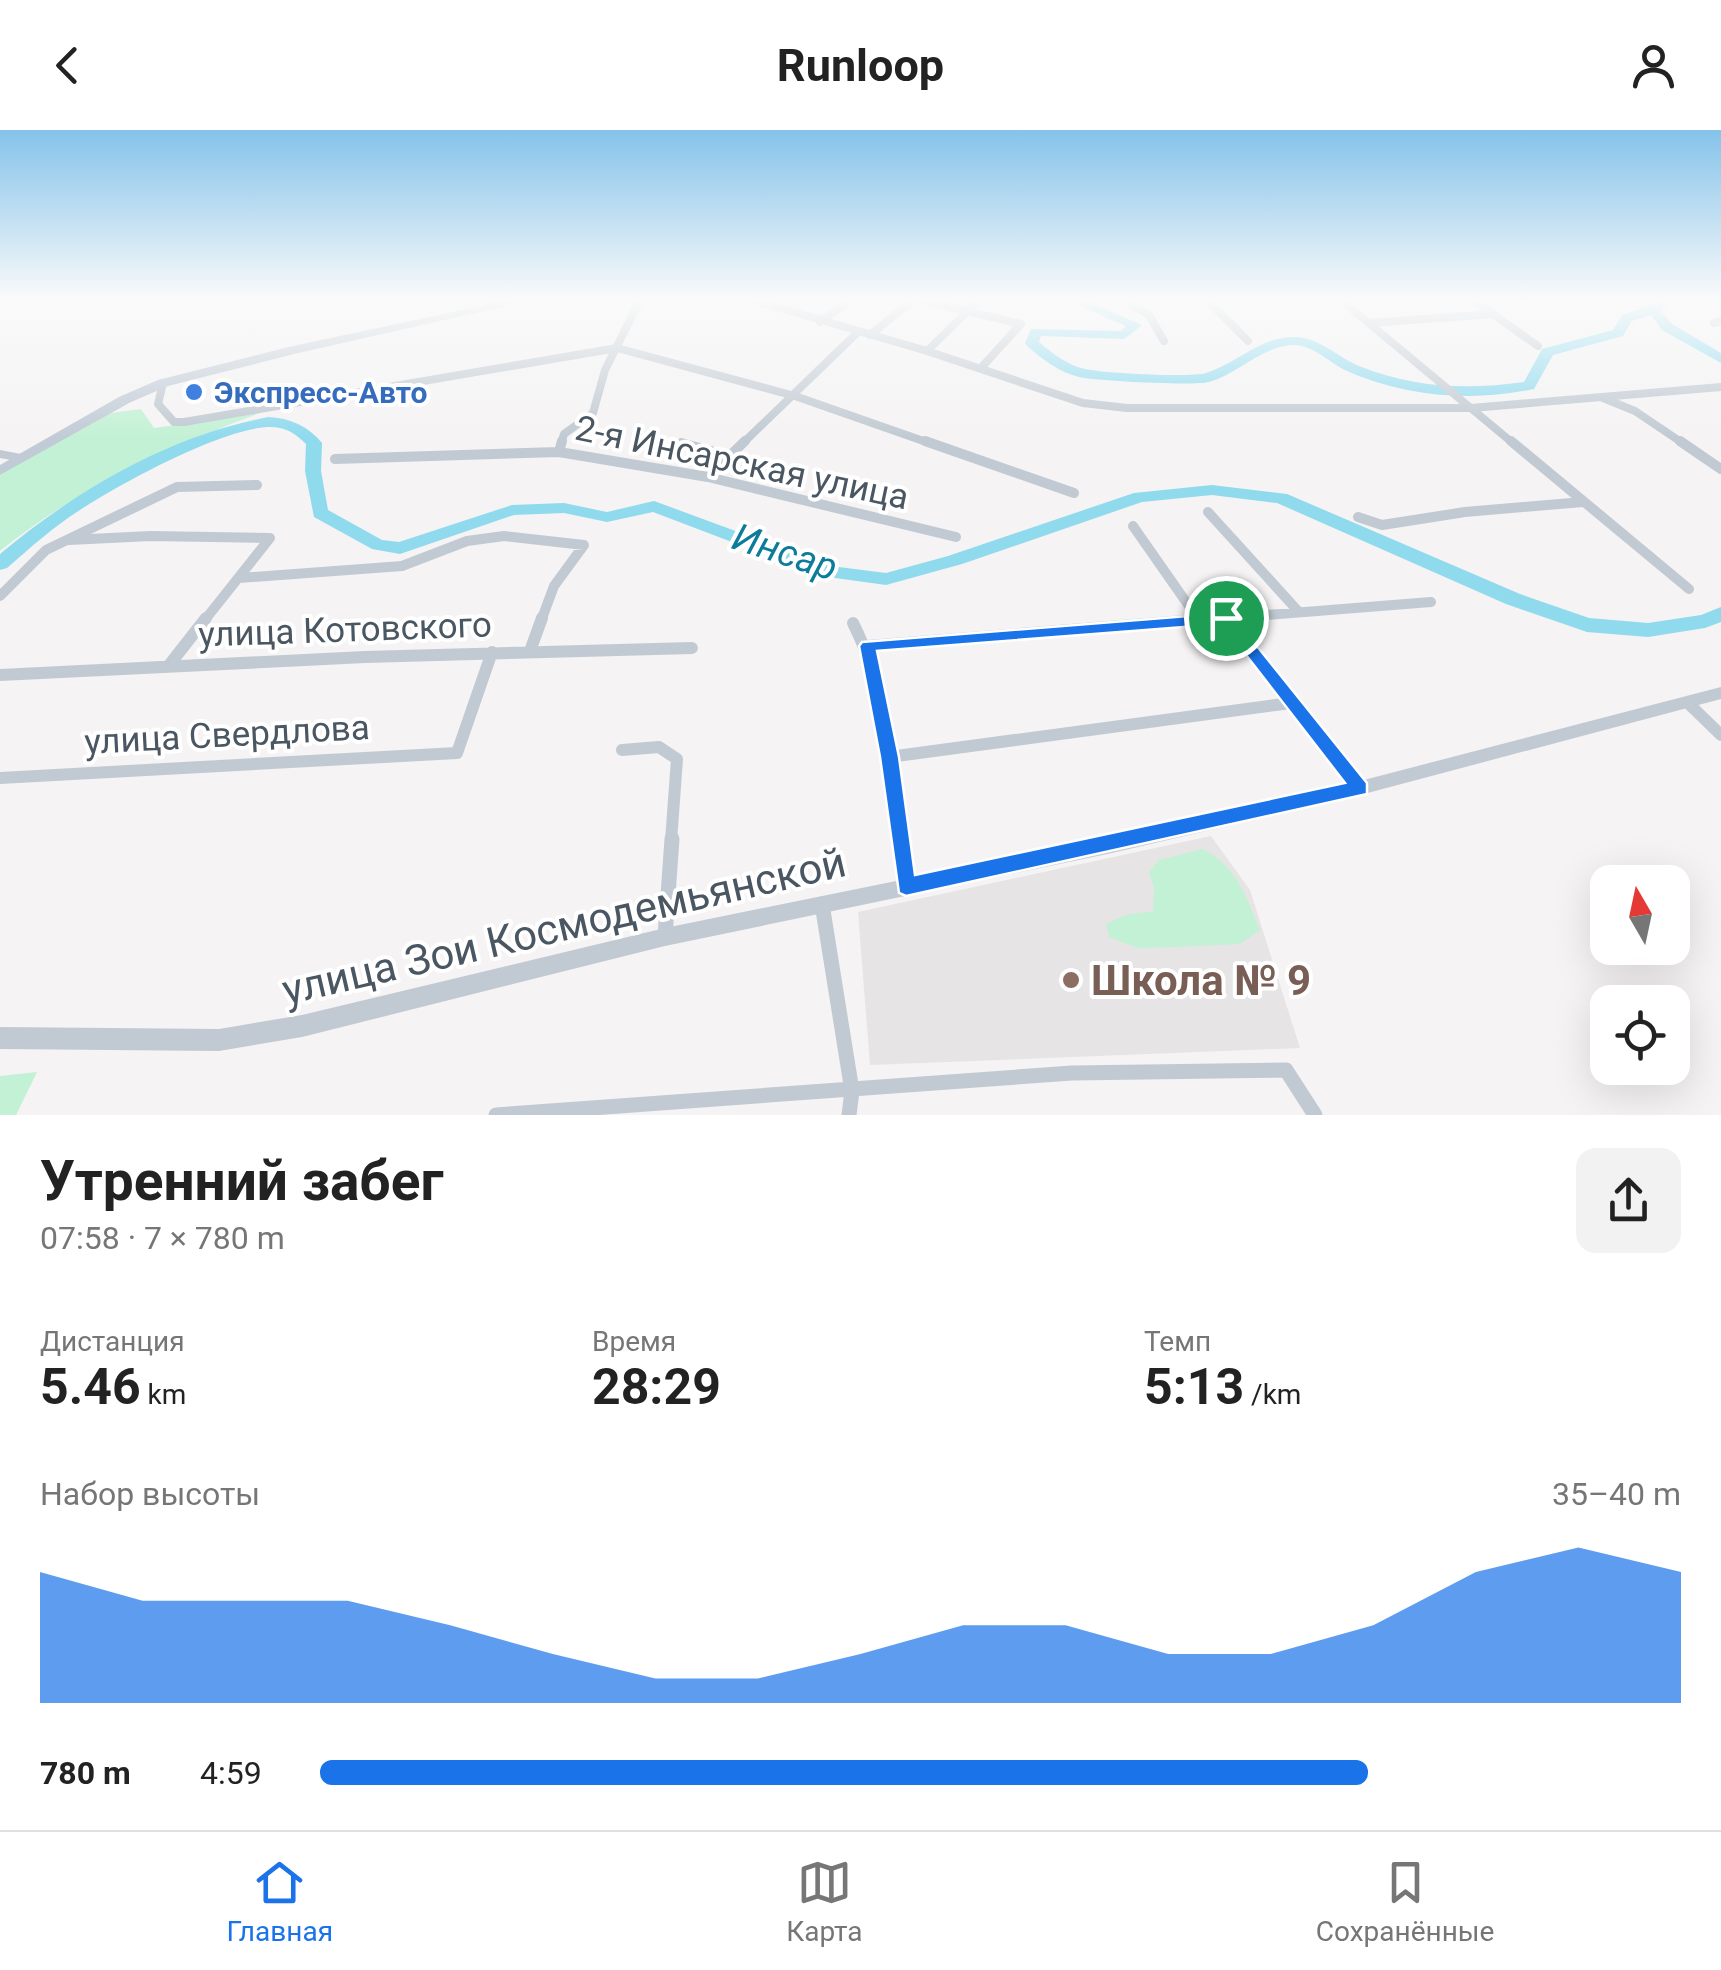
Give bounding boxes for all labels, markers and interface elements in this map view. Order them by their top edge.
icon: back [40,38,95,93]
icon: person [1626,38,1681,93]
text: Runloop [777,39,944,92]
place label: Экспресс-Авто [214,375,428,410]
marker: Экспресс-Авто [183,381,205,403]
street label: 2-я Инсарская улица [572,408,912,518]
water label: Инсар [727,514,843,590]
pin [1184,576,1269,661]
icon: arrive [1199,591,1254,646]
street label: улица Котовского [198,604,492,656]
street label: улица Свердлова [83,707,371,763]
street label: улица Зои Космодемьянской [278,837,850,1015]
north arrow [1590,865,1690,965]
map controls [1590,865,1690,1085]
place label: Школа № 9 [1091,956,1311,1005]
marker: Школа № 9 [1060,969,1082,991]
button: locate [1590,985,1690,1085]
button: share [1576,1148,1681,1253]
text: Утренний забег [40,1149,444,1213]
text: 07:58 · 7 × 780 m [40,1219,285,1257]
text: Дистанция [40,1325,185,1358]
text: Время [592,1325,676,1358]
text: Темп [1144,1325,1211,1358]
text: 5.46 [40,1358,141,1416]
text: 28:29 [592,1358,721,1416]
text: 5:13 [1144,1358,1244,1416]
text: km [141,1378,186,1411]
text: /km [1244,1378,1301,1411]
text: Набор высоты [40,1475,260,1513]
text: 35–40 m [1552,1475,1681,1513]
text: 780 m [40,1754,131,1792]
text: 4:59 [200,1754,262,1792]
tab: Главная [227,1855,333,1948]
tab: Карта [786,1855,863,1948]
tab: Сохранённые [1316,1855,1494,1948]

